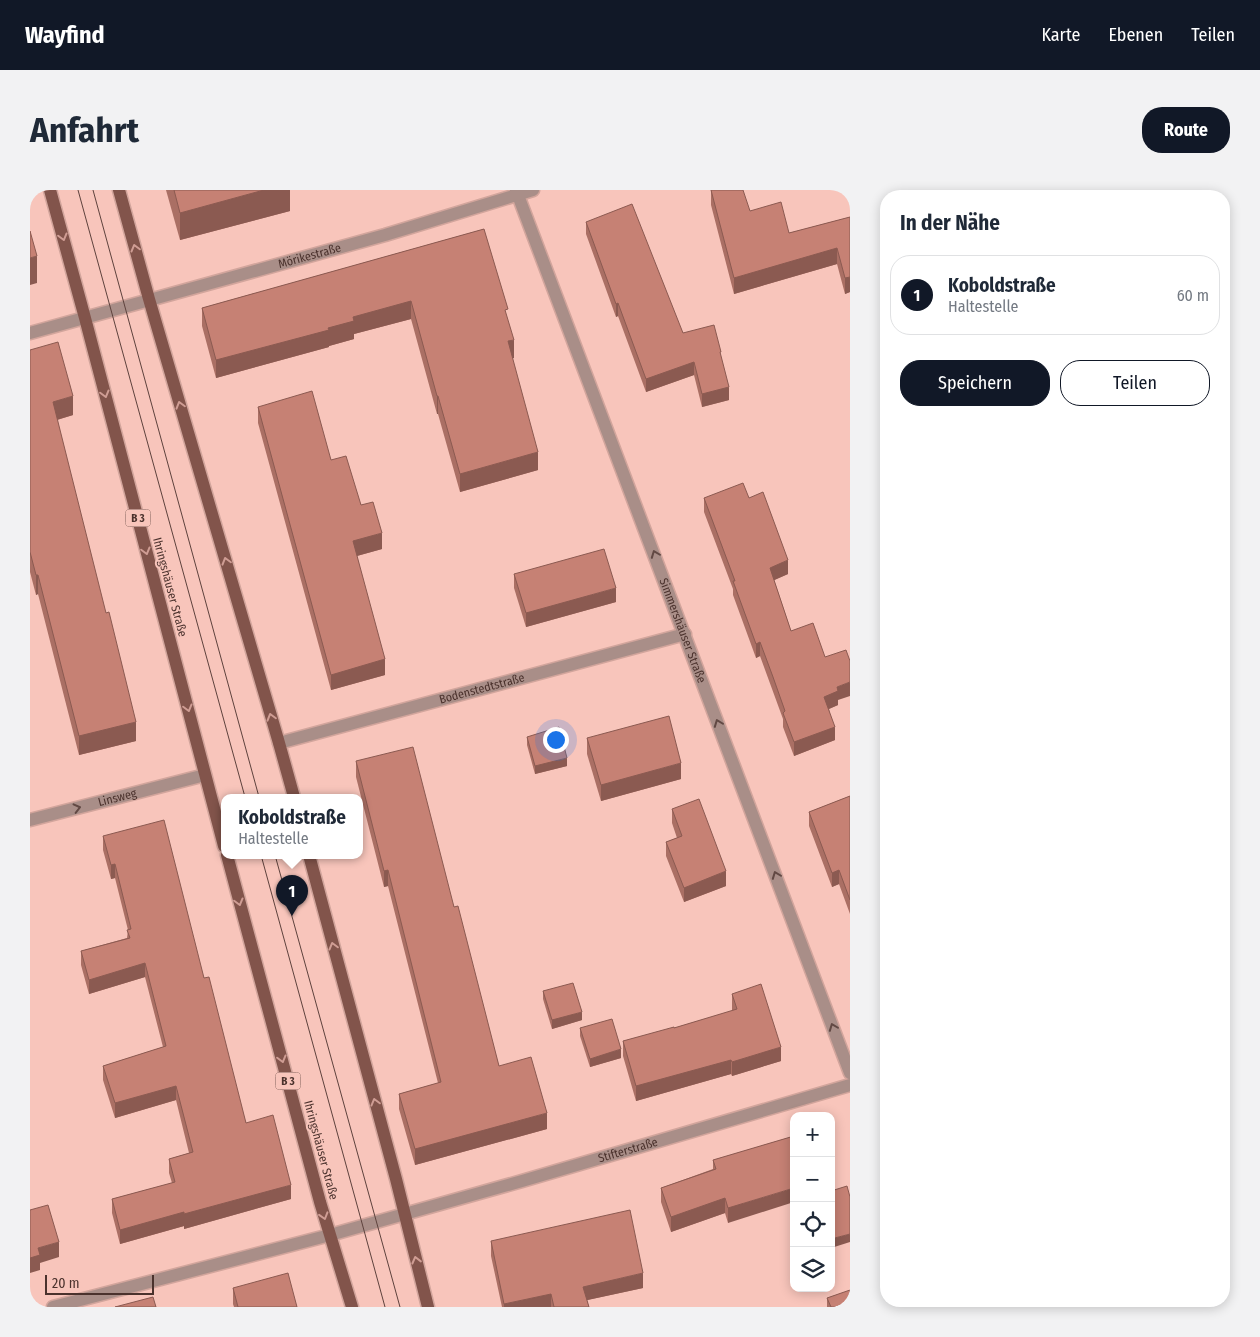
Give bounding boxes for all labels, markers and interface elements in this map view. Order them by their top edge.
text: Wayfind [25,21,105,49]
text: Karte [1041,24,1080,46]
text: Ebenen [1108,24,1163,46]
text: Teilen [1191,24,1235,46]
button: Route [1142,107,1230,153]
text: Anfahrt [30,109,139,151]
text: In der Nähe [900,210,1000,236]
one-way arrow [58,232,68,241]
street label: Mörikestraße [277,240,343,271]
one-way arrow [131,245,141,253]
text: Koboldstraße [948,274,1056,297]
text: 1 [914,286,920,305]
text: 60 m [1177,286,1209,305]
text: Haltestelle [948,297,1019,316]
button: Speichern [900,360,1050,406]
button: Teilen [1060,360,1210,406]
one-way arrow [100,389,110,397]
one-way arrow [176,401,186,409]
road number: B 3 [126,509,150,526]
street label: Ihringshäuser Straße [150,536,190,638]
one-way arrow [141,547,151,555]
one-way arrow [650,551,660,559]
one-way arrow [221,557,231,565]
street label: Simmershäuser Straße [656,576,709,685]
street label: Bodenstedtstraße [438,670,526,707]
one-way arrow [182,704,192,712]
one-way arrow [267,713,277,721]
one-way arrow [714,719,724,728]
your location [543,727,569,753]
street label: Linsweg [96,786,138,809]
popup [221,794,363,859]
one-way arrow [73,804,81,814]
text: Koboldstraße [238,806,346,829]
text: Haltestelle [238,829,309,848]
one-way arrow [771,871,782,880]
pin: 1 [276,875,308,916]
one-way arrow [234,897,244,905]
one-way arrow [329,942,339,950]
one-way arrow [829,1023,839,1032]
one-way arrow [276,1054,286,1062]
road number: B 3 [276,1072,300,1089]
street label: Ihringshäuser Straße [301,1099,341,1201]
one-way arrow [371,1099,381,1107]
map controls [790,1112,835,1292]
button: + [790,1112,835,1157]
street label: Stifterstraße [596,1135,659,1165]
button: − [790,1157,835,1202]
button: locate [790,1202,835,1247]
one-way arrow [319,1211,329,1219]
button: layers [790,1247,835,1292]
one-way arrow [412,1256,422,1264]
scale bar [45,1272,154,1295]
text: 20 m [52,1275,80,1292]

